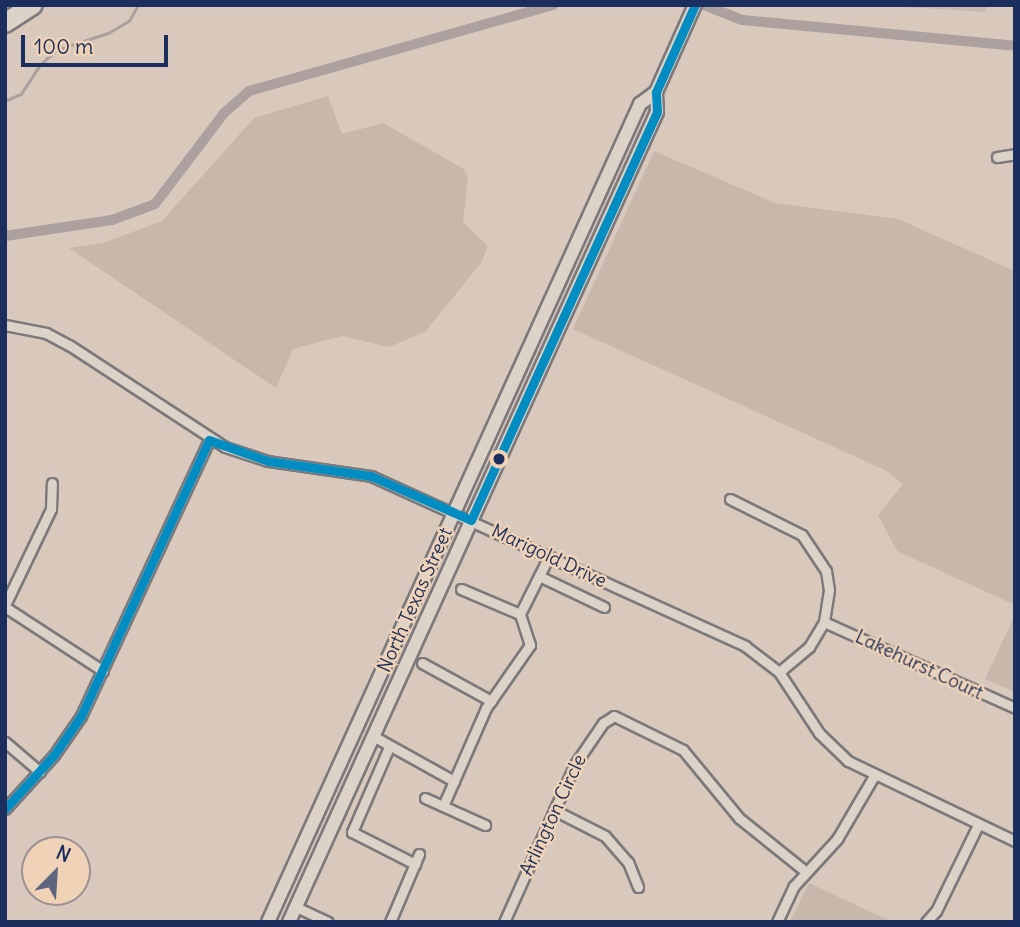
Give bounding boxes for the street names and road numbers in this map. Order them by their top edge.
street label: Marigold Drive [488,519,610,593]
street label: North Texas Street [373,524,457,676]
street label: Lakehurst Court [851,625,987,705]
street label: Arlington Circle [515,751,591,879]

